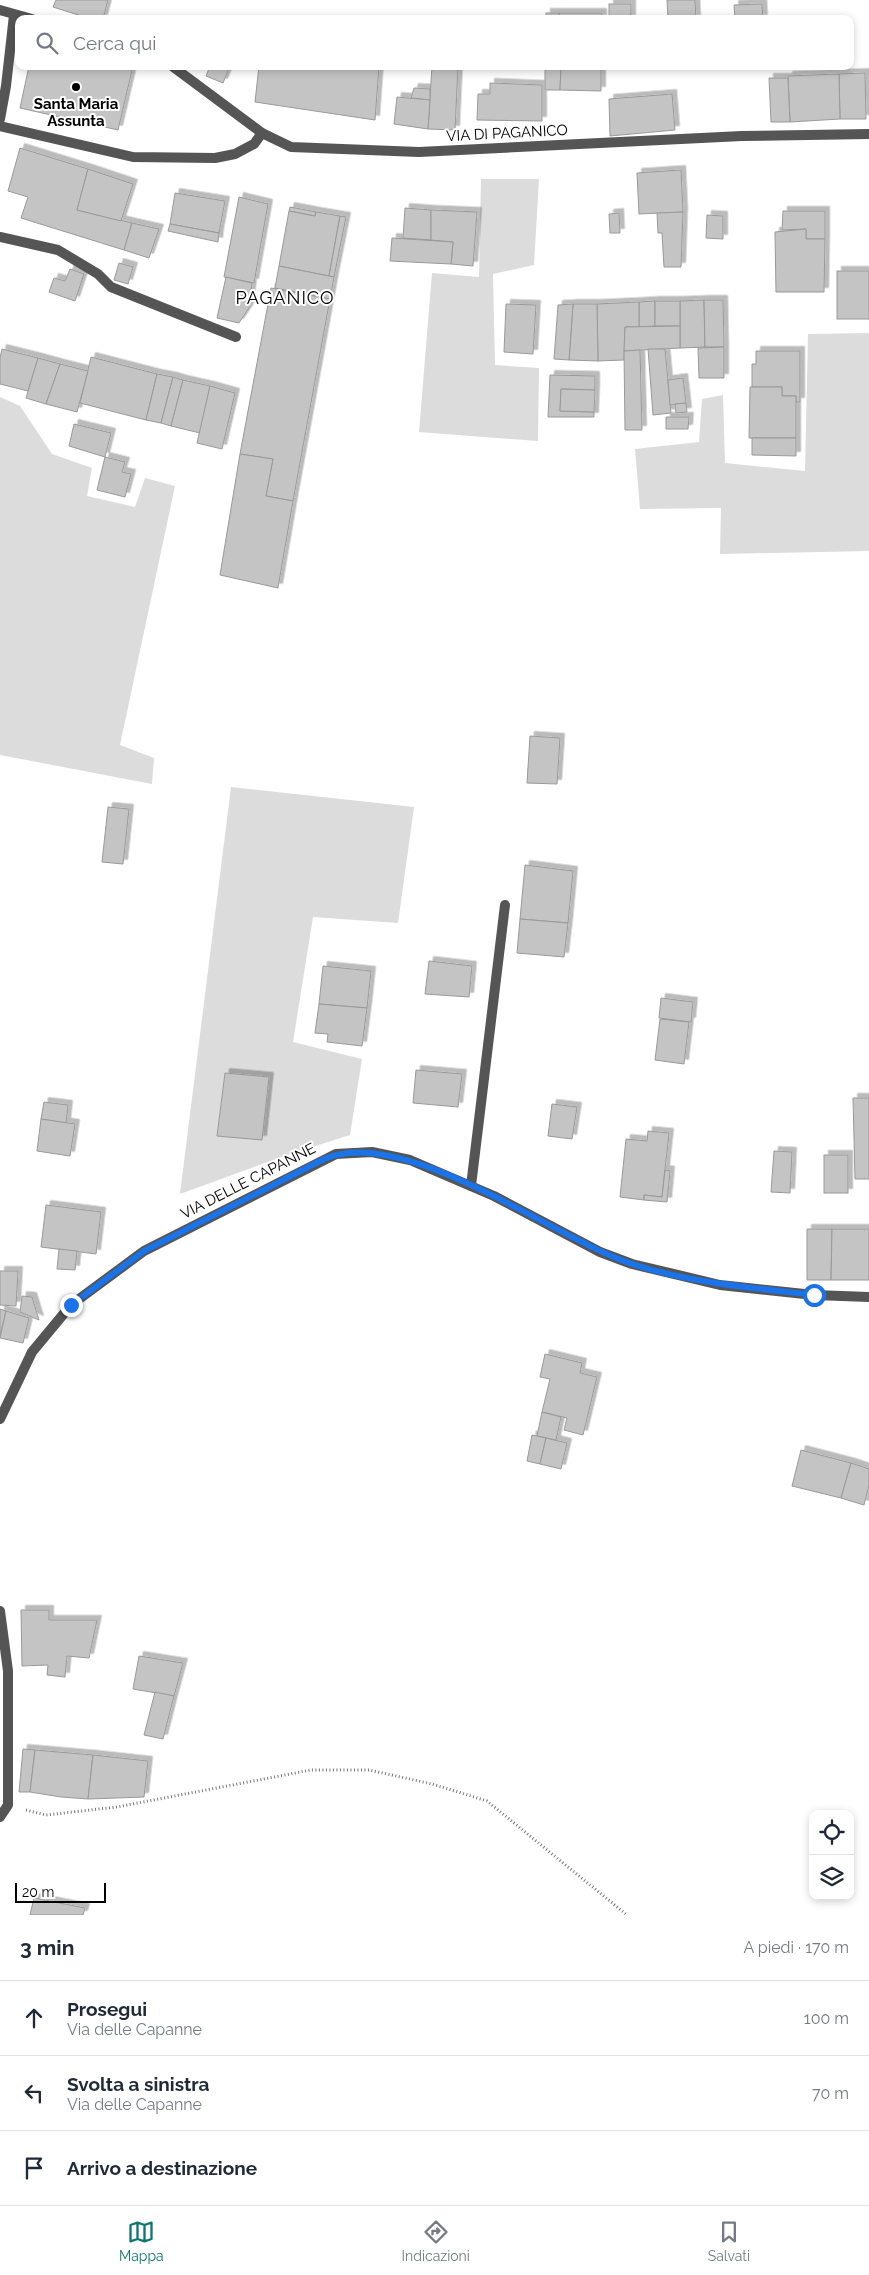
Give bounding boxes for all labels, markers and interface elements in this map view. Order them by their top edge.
search box [15,15,854,70]
icon: search [33,29,61,57]
text: Cerca qui [73,32,156,54]
marker: Santa Maria Assunta [70,81,82,93]
place label: Santa Maria Assunta [34,95,119,130]
street label: VIA DI PAGANICO [446,121,568,145]
district label: PAGANICO [235,287,335,308]
street label: VIA DELLE CAPANNE [178,1139,318,1223]
route start [803,1284,826,1307]
route end [60,1294,83,1317]
map controls [809,1810,854,1900]
button: locate [809,1810,854,1855]
button: layers [809,1855,854,1900]
scale bar [15,1880,106,1903]
text: 20 m [22,1884,54,1900]
text: 3 min [20,1935,74,1960]
text: A piedi · 170 m [743,1938,849,1957]
text: Prosegui [67,1998,147,2020]
icon: ahead [20,2004,48,2032]
text: 100 m [804,2009,849,2028]
text: Via delle Capanne [67,2020,202,2039]
text: Svolta a sinistra [67,2073,209,2095]
icon: left [20,2079,48,2107]
text: 70 m [812,2084,849,2103]
text: Via delle Capanne [67,2095,202,2114]
icon: arrive [20,2154,48,2182]
text: Arrivo a destinazione [67,2157,257,2179]
tab: Mappa [119,2218,164,2264]
tab: Indicazioni [402,2218,470,2264]
tab: Salvati [708,2218,750,2264]

